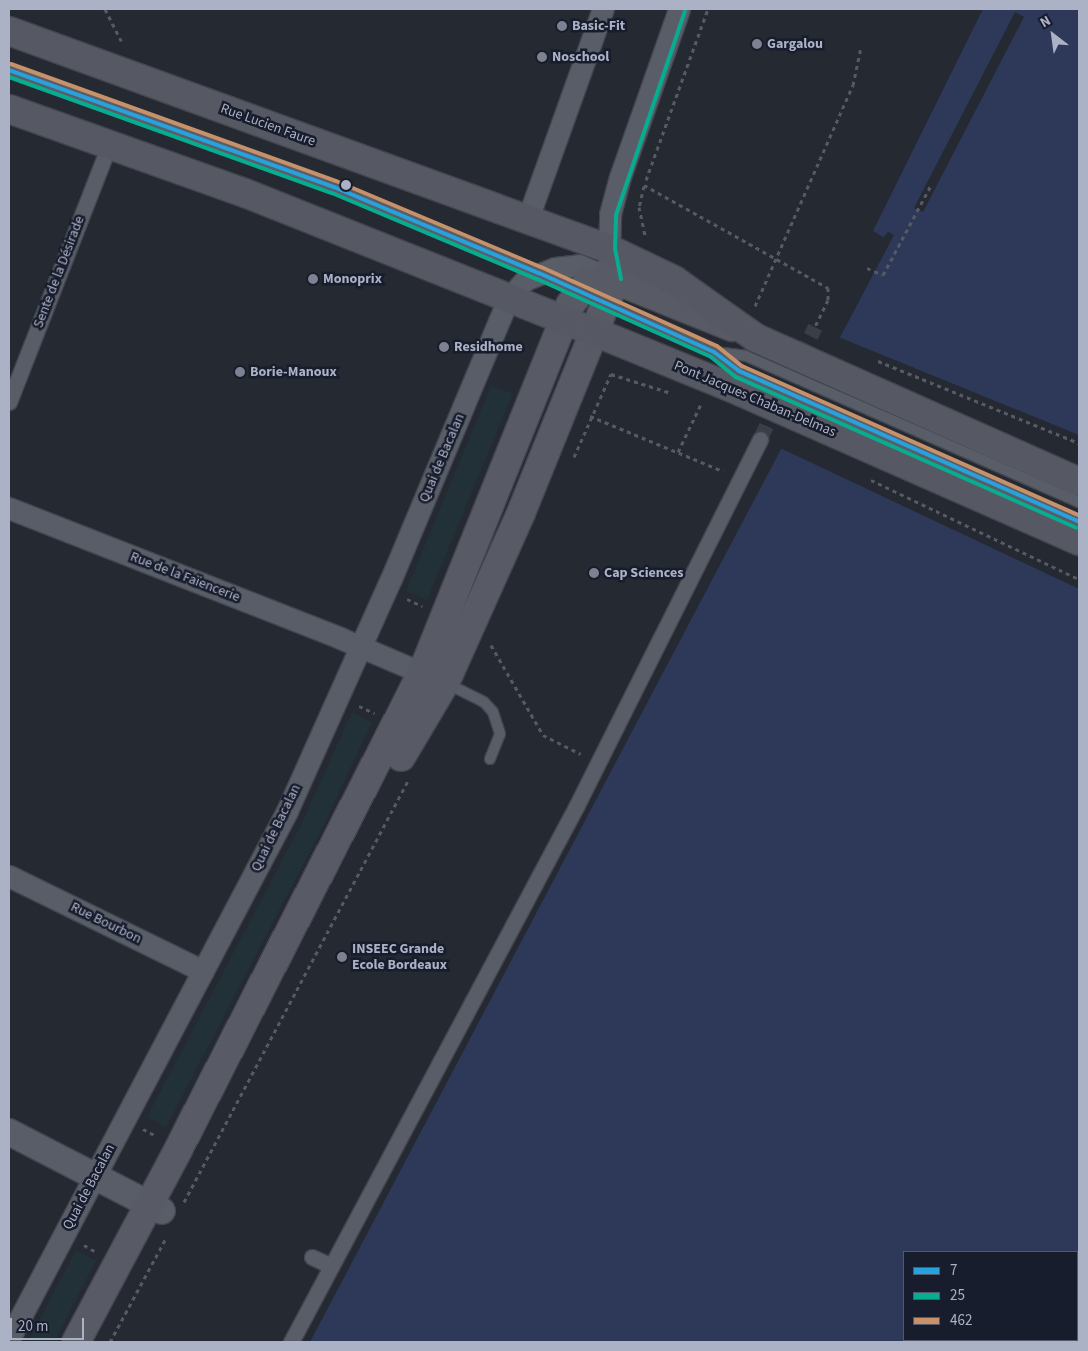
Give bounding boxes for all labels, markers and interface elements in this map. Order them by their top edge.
north arrow [1028,10,1078,60]
text: N [1036,11,1055,33]
place label: Basic-Fit [572,18,625,34]
marker: Basic-Fit [556,20,568,32]
place label: Gargalou [767,36,823,52]
marker: Gargalou [751,38,763,50]
place label: Noschool [552,49,609,65]
marker: Noschool [536,51,548,63]
street label: Rue Lucien Faure [218,100,318,150]
unlabelled marker [341,180,351,190]
street label: Sente de la Désirade [30,214,88,330]
place label: Monoprix [323,271,382,287]
marker: Monoprix [307,273,319,285]
place label: Residhome [454,339,523,355]
marker: Residhome [438,341,450,353]
street label: Pont Jacques Chaban-Delmas [672,357,838,441]
place label: Borie-Manoux [250,364,337,380]
marker: Borie-Manoux [234,366,246,378]
street label: Quai de Bacalan [416,411,468,505]
street label: Rue de la Faïencerie [128,548,242,606]
place label: Cap Sciences [604,565,683,581]
marker: Cap Sciences [588,567,600,579]
street label: Quai de Bacalan [248,782,304,874]
street label: Rue Bourbon [68,899,144,947]
place label: INSEEC Grande Ecole Bordeaux [352,941,447,974]
marker: INSEEC Grande Ecole Bordeaux [336,951,348,963]
street label: Quai de Bacalan [59,1141,119,1233]
legend [903,1251,1078,1341]
text: 7 [950,1260,957,1281]
text: 25 [950,1285,965,1306]
scale bar [12,1308,86,1340]
text: 462 [950,1310,972,1331]
text: 20 m [18,1316,48,1337]

